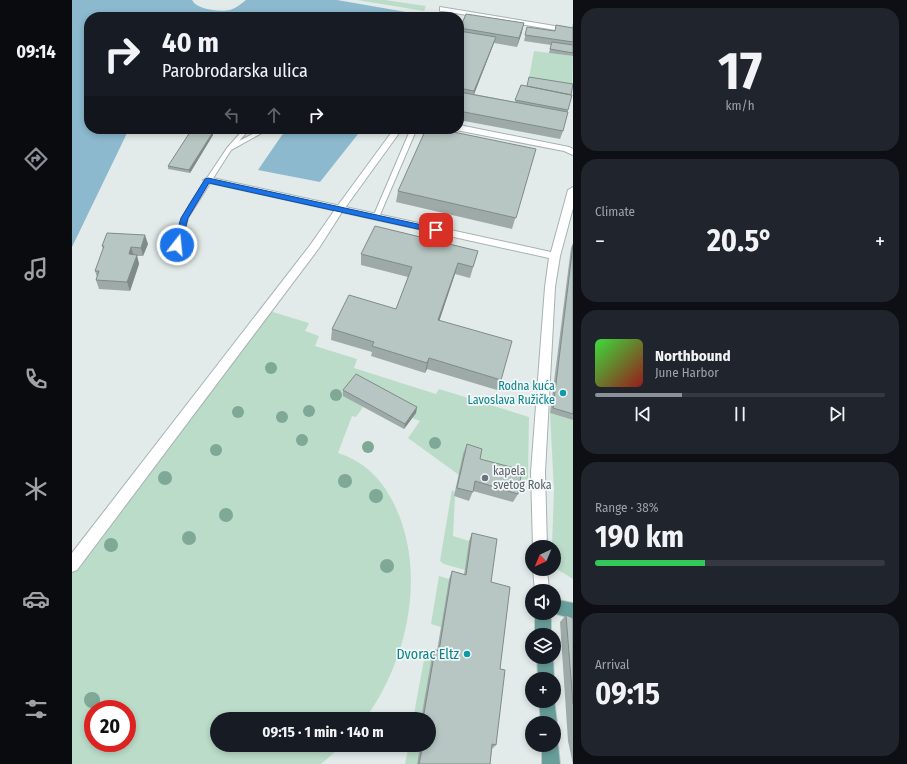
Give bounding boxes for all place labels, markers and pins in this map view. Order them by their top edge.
pin [419,213,453,247]
place label: Rodna kuća Lavoslava Ružičke [468,379,555,407]
marker: Rodna kuća Lavoslava Ružičke [558,388,568,398]
place label: kapela svetog Roka [493,464,552,492]
marker: kapela svetog Roka [480,473,490,483]
place label: Dvorac Eltz [396,646,459,663]
marker: Dvorac Eltz [462,649,472,659]

